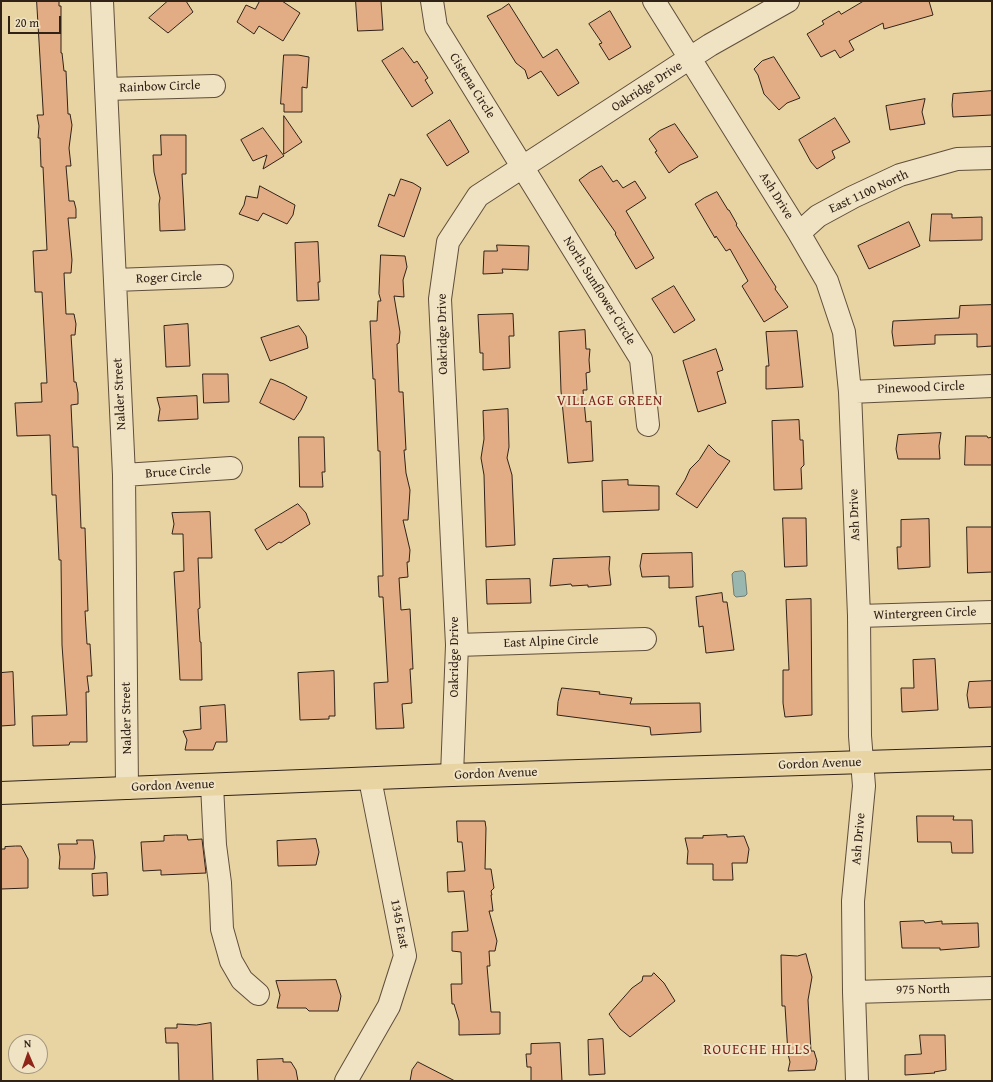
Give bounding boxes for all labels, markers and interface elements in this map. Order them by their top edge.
scale bar [10,8,63,34]
text: 20 m [15,14,39,31]
street label: Cistena Circle [446,50,498,122]
street label: Oakridge Drive [609,58,685,116]
street label: Rainbow Circle [119,78,201,96]
street label: East 1100 North [827,167,911,217]
street label: Ash Drive [756,170,796,222]
street label: North Sunflower Circle [559,234,639,348]
street label: Roger Circle [136,269,202,287]
street label: Oakridge Drive [434,293,452,375]
street label: Nalder Street [110,357,130,431]
street label: Pinewood Circle [877,379,965,397]
district label: VILLAGE GREEN [557,393,663,409]
street label: Bruce Circle [145,462,211,482]
street label: Ash Drive [846,489,864,541]
street label: Wintergreen Circle [873,604,977,624]
street label: Oakridge Drive [447,616,463,698]
street label: East Alpine Circle [503,633,599,651]
street label: Nalder Street [119,682,135,754]
street label: Gordon Avenue [778,755,862,773]
street label: Gordon Avenue [454,765,538,783]
street label: Gordon Avenue [131,777,215,795]
street label: Ash Drive [849,812,869,866]
street label: 1345 East [387,898,411,950]
street label: 975 North [896,982,950,998]
north arrow [8,1034,48,1074]
text: N [24,1035,32,1051]
district label: ROUECHE HILLS [703,1042,811,1058]

